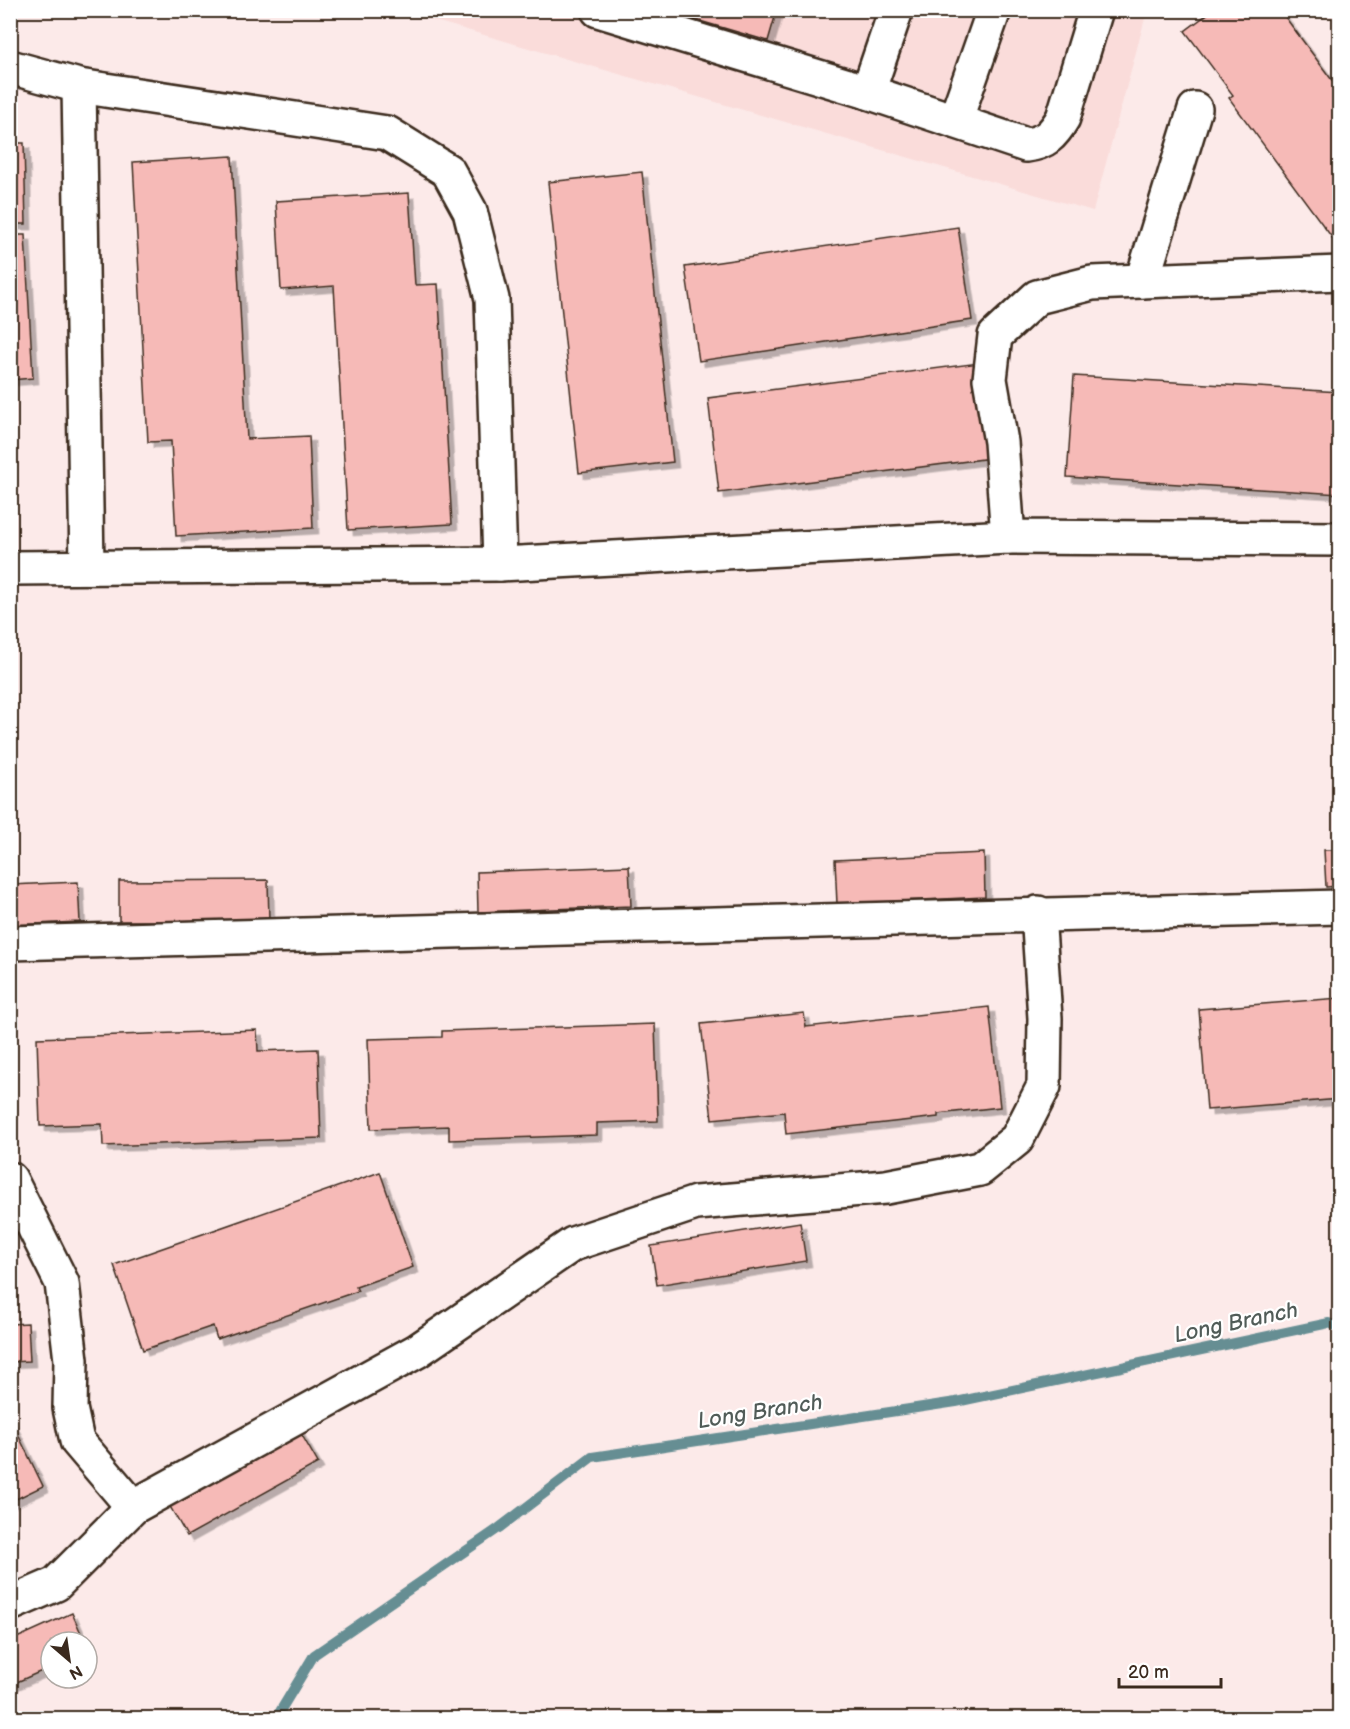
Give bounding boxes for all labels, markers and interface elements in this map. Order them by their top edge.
water label: Long Branch [1171,1297,1301,1349]
water label: Long Branch [696,1389,824,1435]
north arrow [39,1630,99,1690]
scale bar [1119,1651,1221,1689]
text: N [66,1661,85,1683]
text: 20 m [1128,1662,1169,1683]

